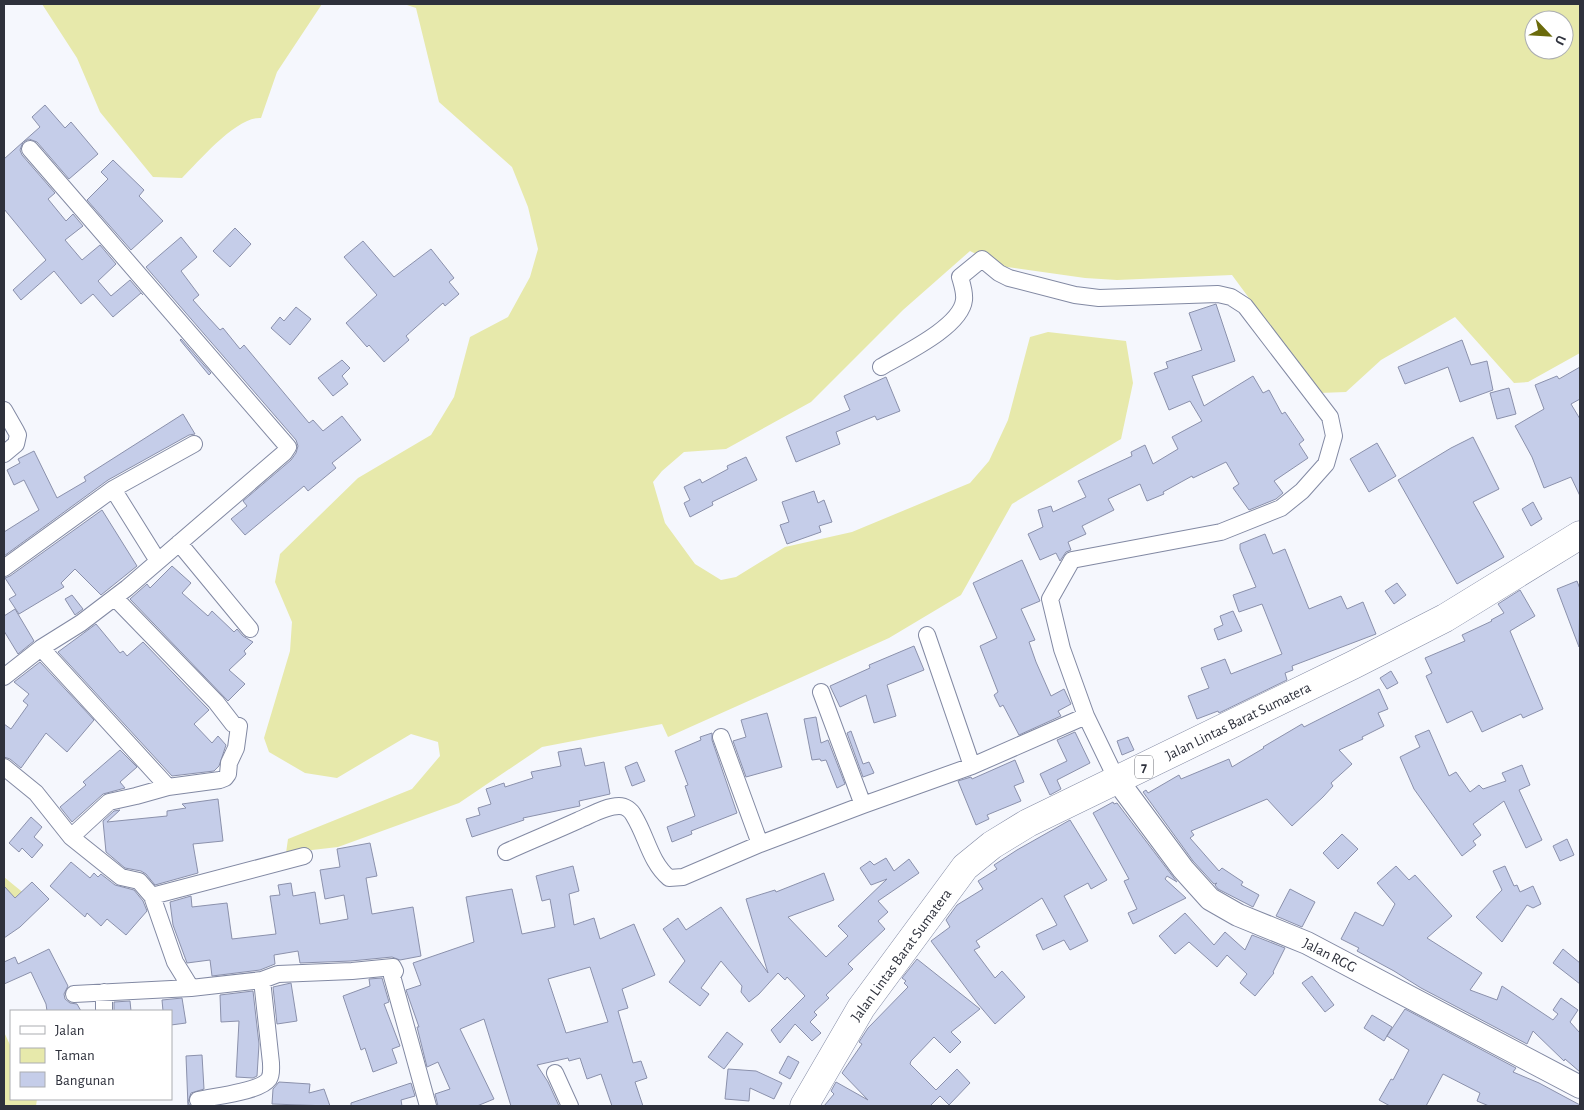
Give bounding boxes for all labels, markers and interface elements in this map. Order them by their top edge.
north arrow [1524,10,1574,60]
text: U [1552,33,1568,47]
street label: Jalan Lintas Barat Sumatera [1163,680,1313,763]
road number: 7 [1135,756,1153,779]
street label: Jalan Lintas Barat Sumatera [848,886,954,1024]
street label: Jalan RGG [1300,936,1359,975]
legend [10,1010,172,1100]
text: Jalan [55,1023,85,1038]
text: Taman [55,1048,95,1063]
text: Bangunan [55,1073,115,1088]

